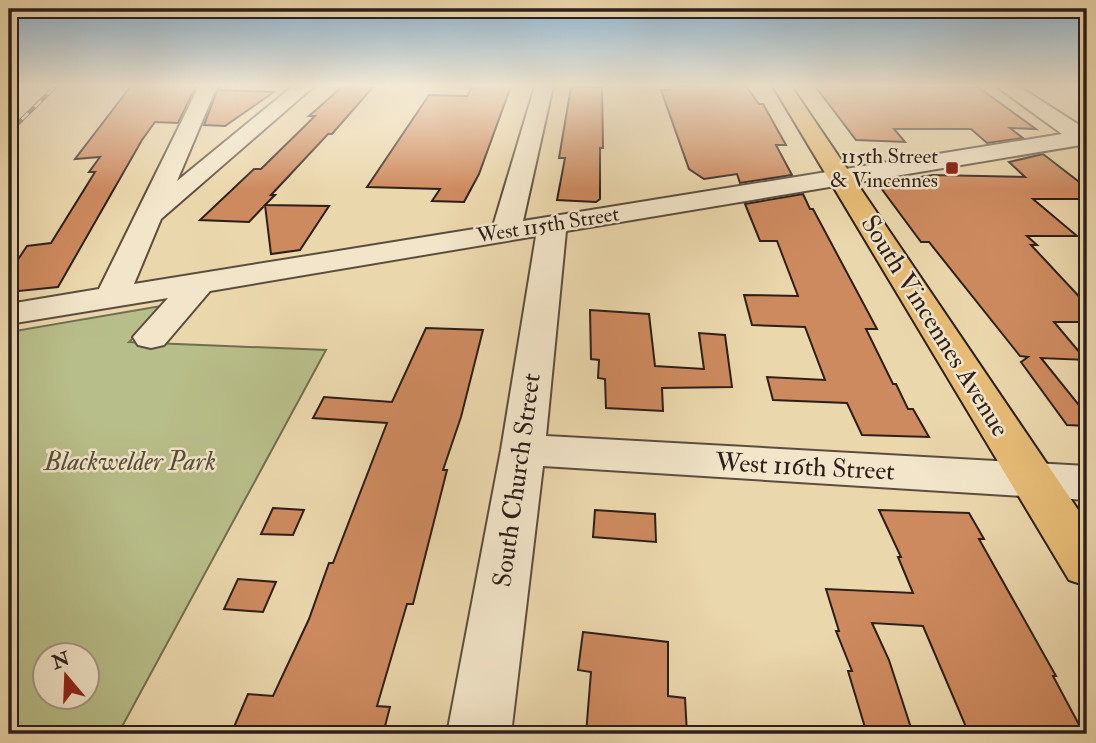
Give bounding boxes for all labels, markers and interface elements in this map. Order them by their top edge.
place label: 115th Street & Vincennes [830,143,938,194]
marker: 115th Street & Vincennes [944,160,960,176]
street label: West 115th Street [474,200,621,250]
street label: South Vincennes Avenue [854,209,1016,443]
street label: South Church Street [486,371,548,589]
park label: Blackwelder Park [42,446,216,478]
street label: West 116th Street [714,446,895,488]
north arrow [32,642,102,712]
text: N [48,646,74,675]

